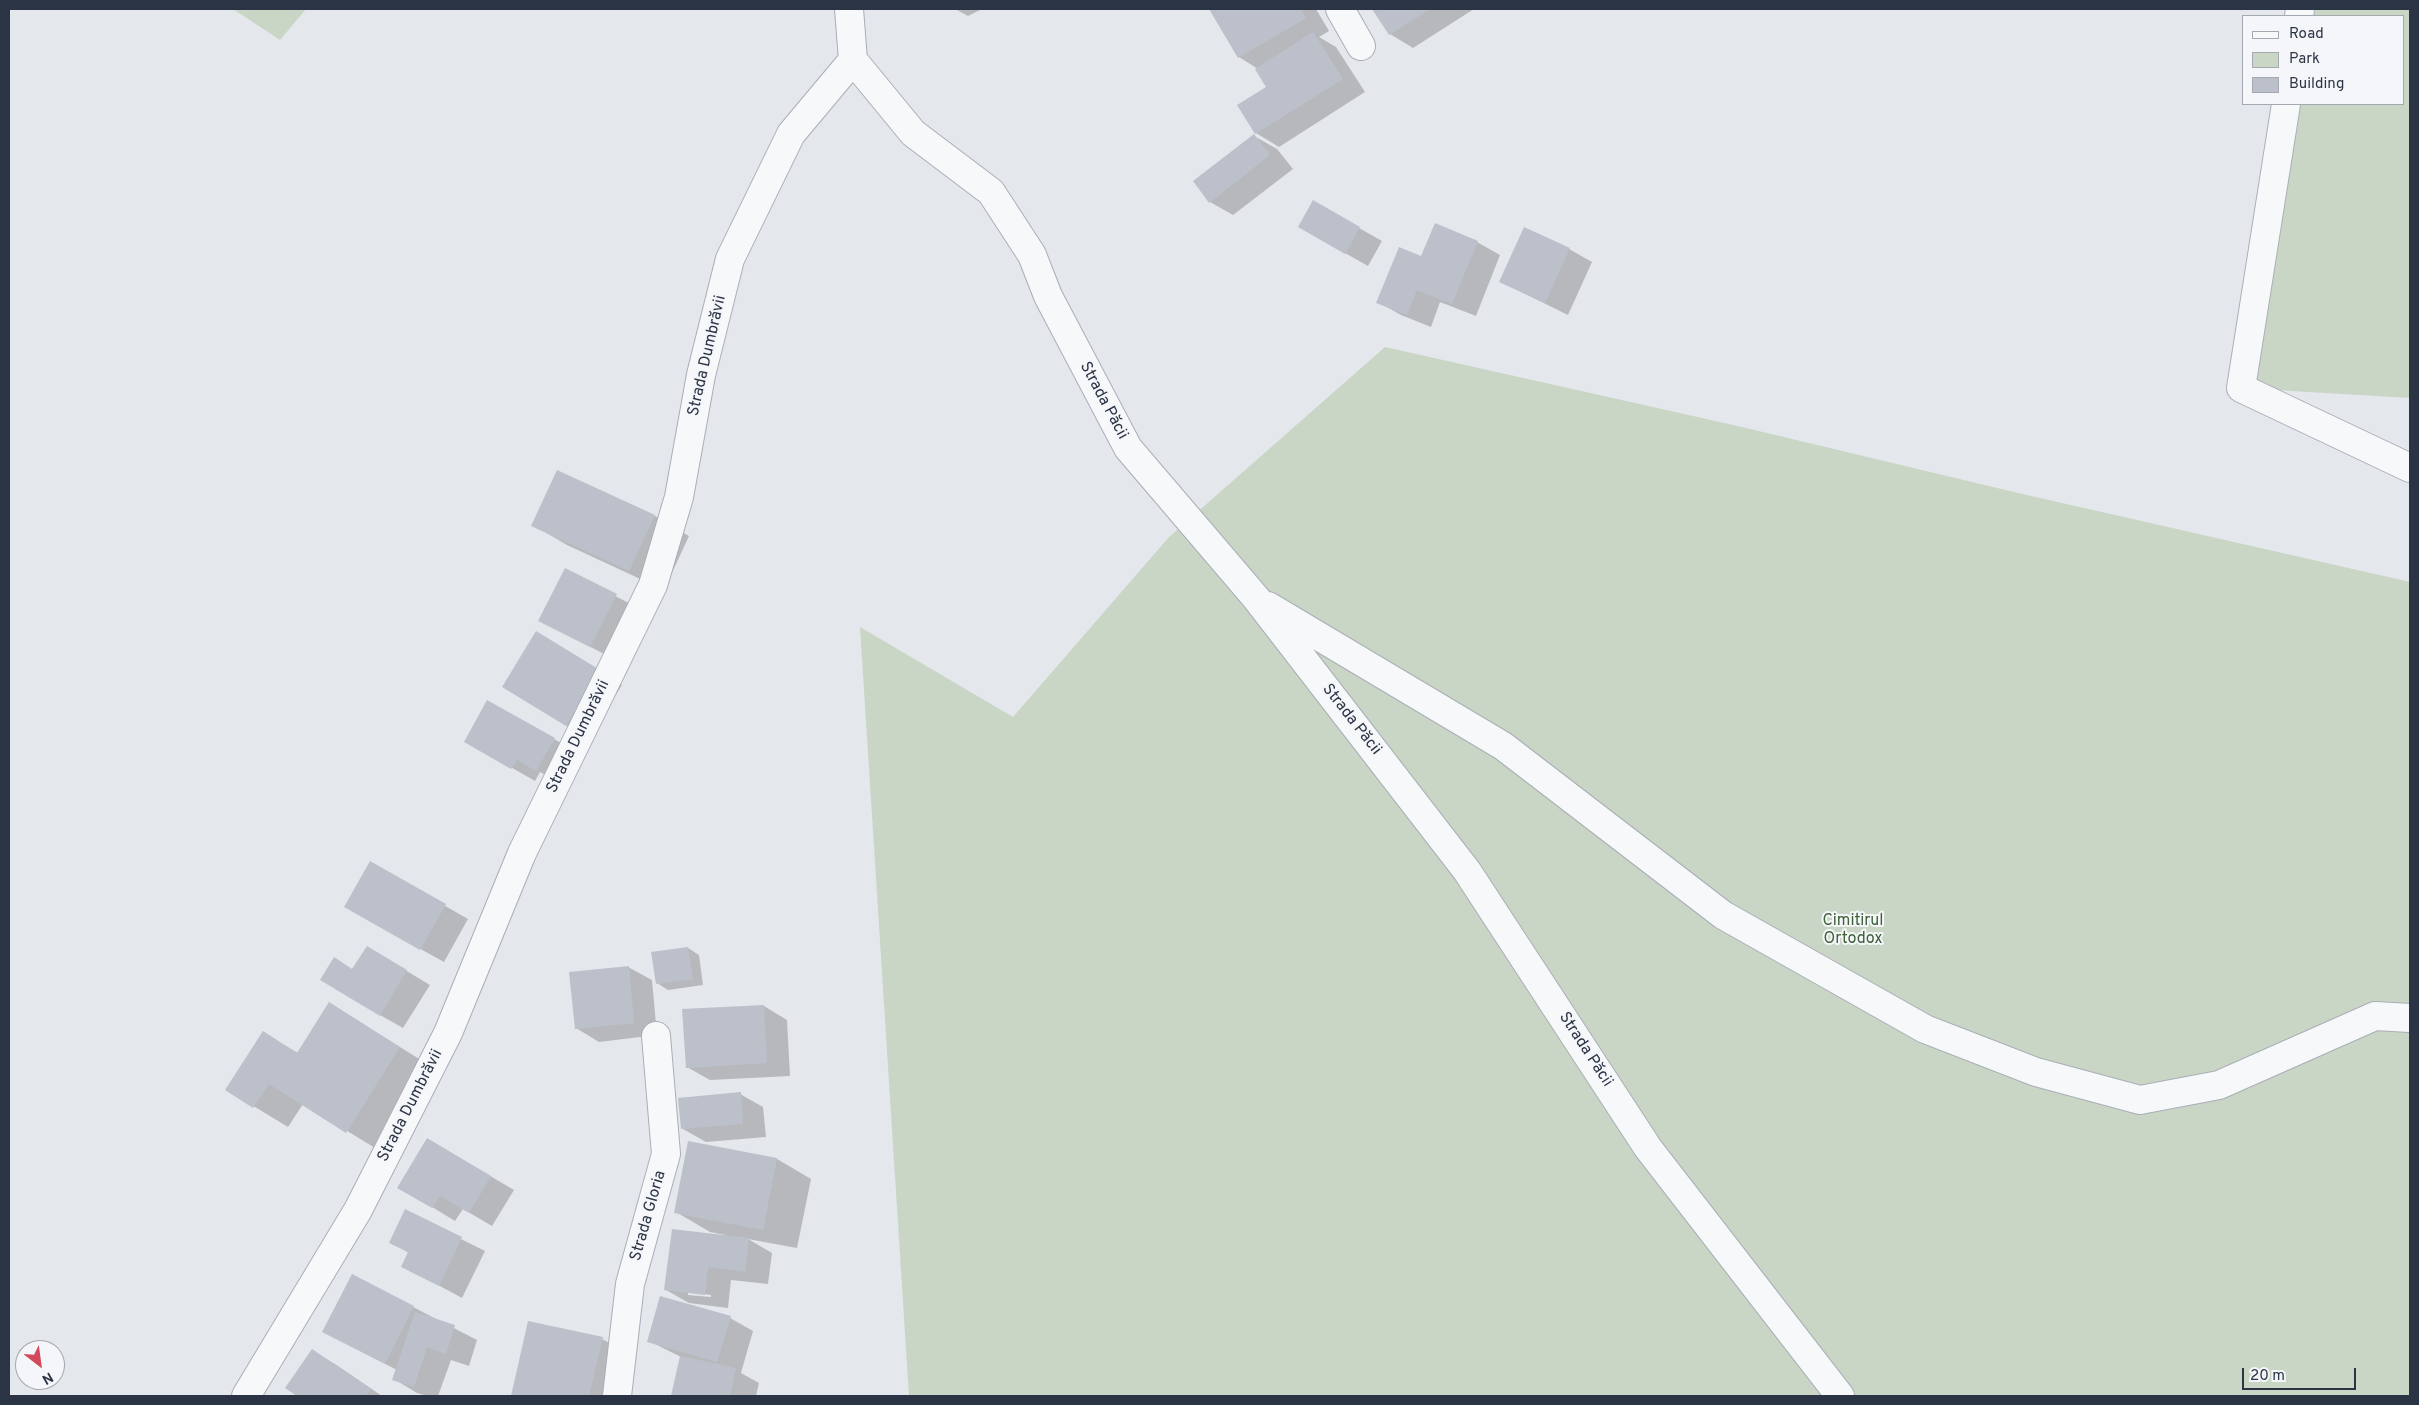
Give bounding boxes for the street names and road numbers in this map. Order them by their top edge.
street label: Strada Dumbrăvii [685,294,731,418]
street label: Strada Păcii [1075,359,1131,443]
street label: Strada Dumbrăvii [543,677,615,797]
street label: Strada Păcii [1317,681,1385,759]
street label: Strada Păcii [1554,1009,1616,1091]
street label: Strada Dumbrăvii [374,1047,448,1165]
street label: Strada Gloria [627,1169,671,1263]

